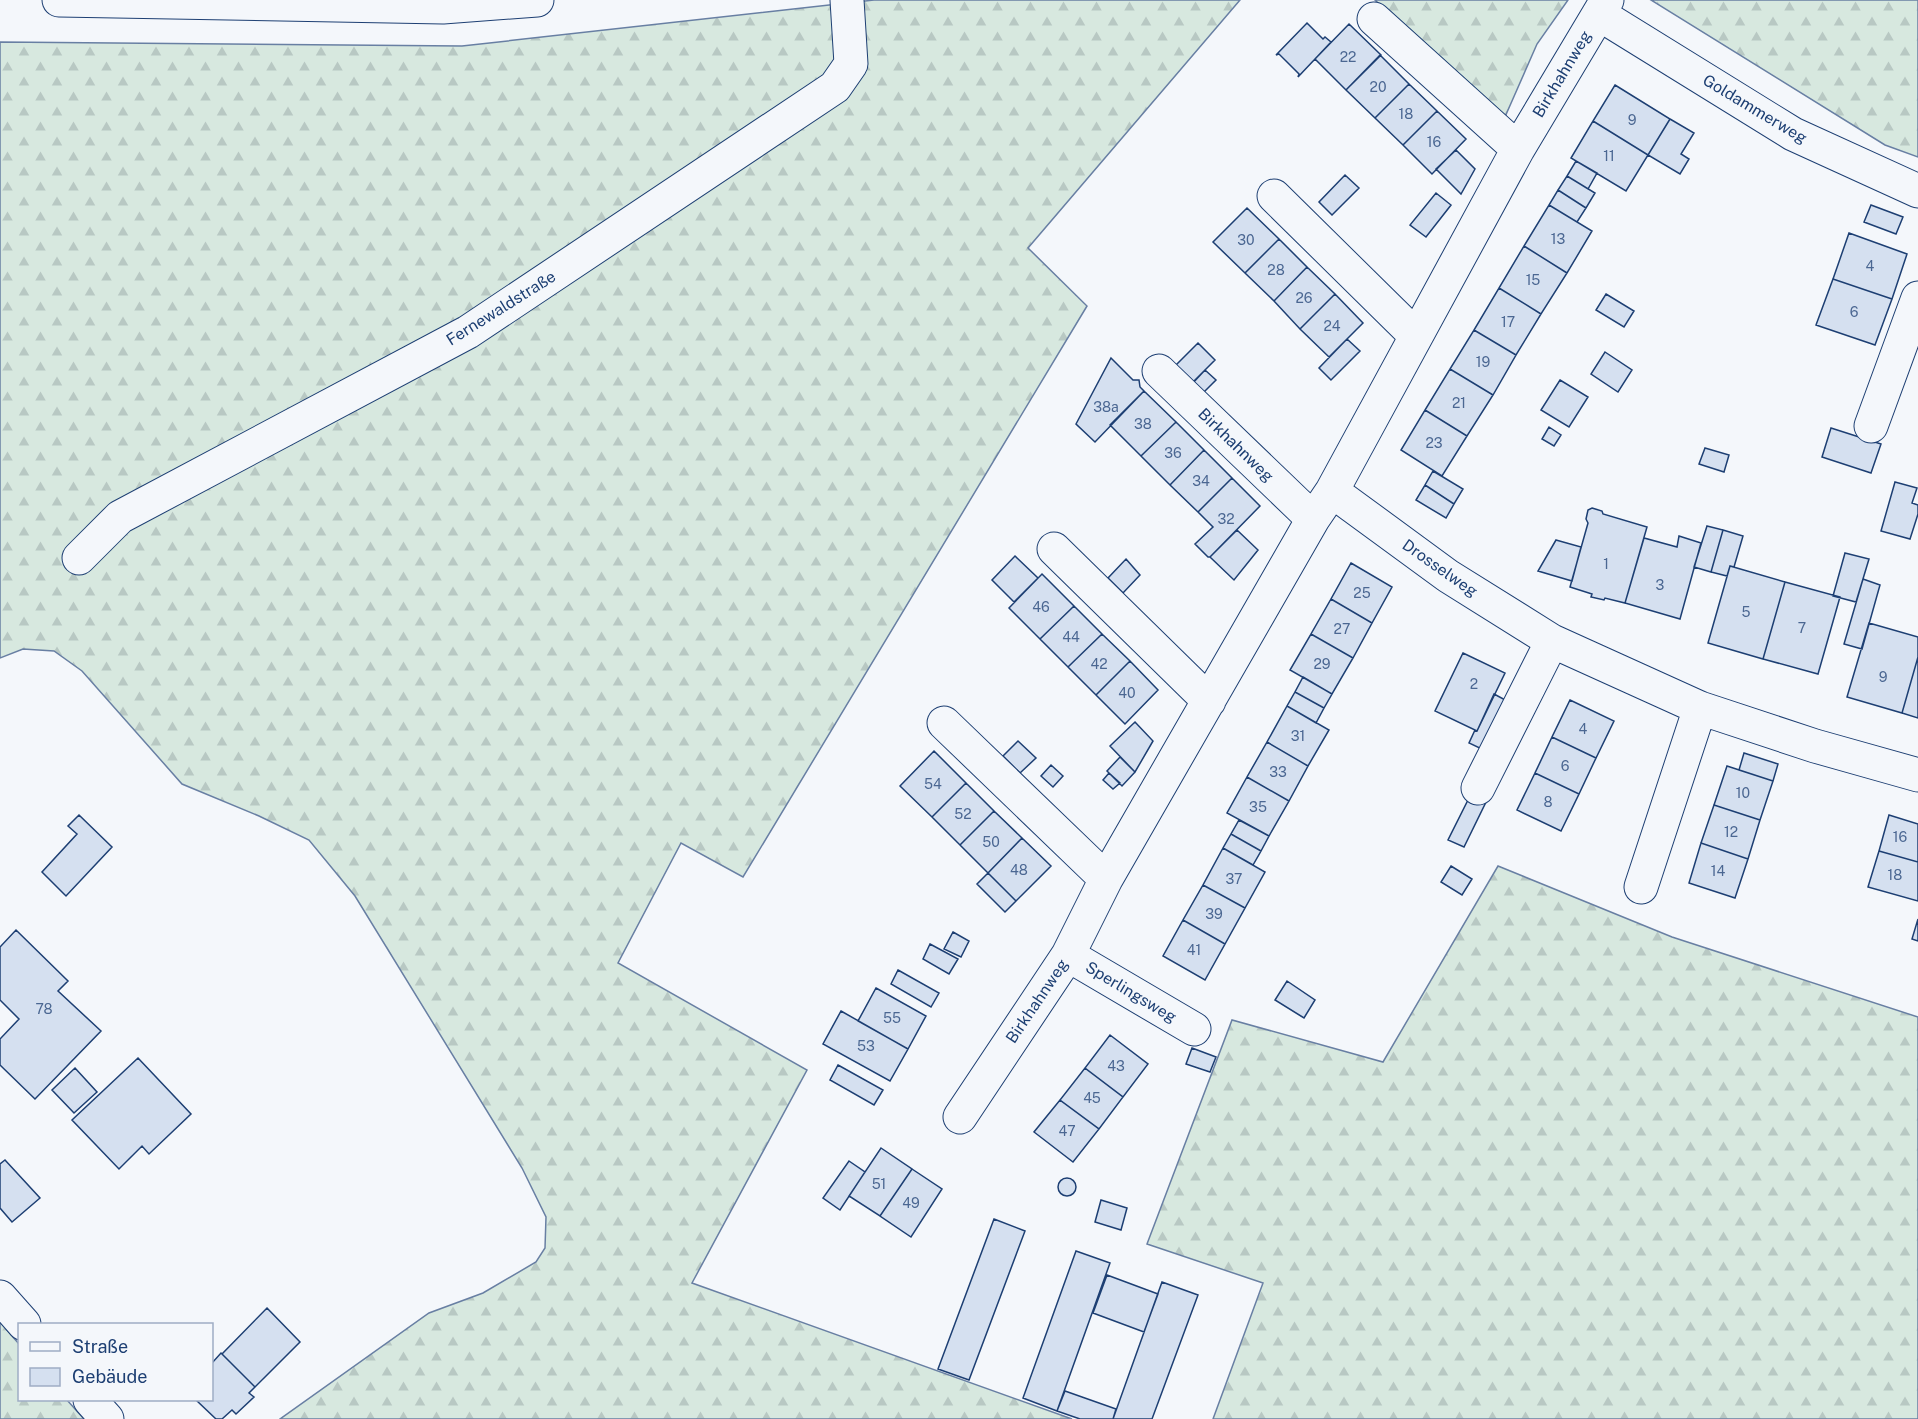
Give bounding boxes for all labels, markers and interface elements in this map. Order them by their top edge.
street label: Birkhahnweg [1529,27,1595,121]
house number: 22 [1340,49,1356,65]
street label: Goldammerweg [1699,70,1811,148]
house number: 20 [1370,79,1386,95]
house number: 18 [1399,106,1413,122]
house number: 9 [1628,112,1637,128]
house number: 16 [1427,134,1441,150]
house number: 11 [1603,148,1615,164]
house number: 13 [1551,231,1565,247]
house number: 30 [1237,232,1255,248]
house number: 4 [1866,258,1875,274]
house number: 28 [1267,262,1285,278]
street label: Fernewaldstraße [443,267,559,349]
house number: 15 [1526,272,1540,288]
house number: 26 [1295,290,1313,306]
house number: 6 [1850,304,1859,320]
house number: 17 [1501,314,1515,330]
house number: 24 [1323,318,1341,334]
house number: 19 [1476,354,1490,370]
house number: 21 [1452,395,1466,411]
house number: 38a [1093,399,1119,415]
street label: Birkhahnweg [1194,404,1278,486]
house number: 38 [1134,416,1152,432]
house number: 23 [1425,435,1443,451]
house number: 36 [1164,445,1182,461]
house number: 34 [1192,473,1210,489]
house number: 32 [1217,511,1235,527]
street label: Drosselweg [1399,535,1481,601]
house number: 1 [1603,556,1609,572]
house number: 3 [1656,577,1665,593]
house number: 25 [1353,585,1371,601]
house number: 46 [1032,599,1050,615]
house number: 5 [1742,604,1751,620]
house number: 7 [1798,620,1806,636]
house number: 27 [1334,621,1350,637]
house number: 44 [1062,629,1080,645]
house number: 42 [1090,656,1108,672]
house number: 29 [1313,656,1331,672]
house number: 9 [1879,669,1888,685]
house number: 2 [1470,676,1478,692]
house number: 40 [1118,685,1136,701]
house number: 4 [1579,721,1588,737]
house number: 31 [1291,728,1305,744]
house number: 6 [1561,758,1570,774]
house number: 33 [1269,764,1287,780]
house number: 54 [924,776,942,792]
house number: 10 [1736,785,1750,801]
house number: 8 [1543,794,1553,810]
house number: 35 [1249,799,1267,815]
house number: 52 [954,806,972,822]
house number: 12 [1724,824,1738,840]
house number: 16 [1893,829,1907,845]
house number: 50 [982,834,1000,850]
house number: 48 [1010,862,1028,878]
house number: 14 [1711,863,1725,879]
house number: 18 [1888,867,1902,883]
house number: 37 [1226,871,1242,887]
house number: 39 [1205,906,1223,922]
house number: 41 [1187,942,1201,958]
street label: Birkhahnweg [1002,955,1072,1047]
street label: Sperlingsweg [1082,957,1180,1027]
house number: 78 [35,1001,53,1017]
house number: 55 [883,1010,901,1026]
house number: 53 [857,1038,875,1054]
house number: 43 [1107,1058,1125,1074]
house number: 45 [1083,1090,1101,1106]
house number: 47 [1058,1123,1076,1139]
house number: 51 [872,1176,886,1192]
house number: 49 [902,1195,920,1211]
legend [18,1323,213,1401]
text: Straße [72,1336,128,1357]
text: Gebäude [72,1366,147,1387]

